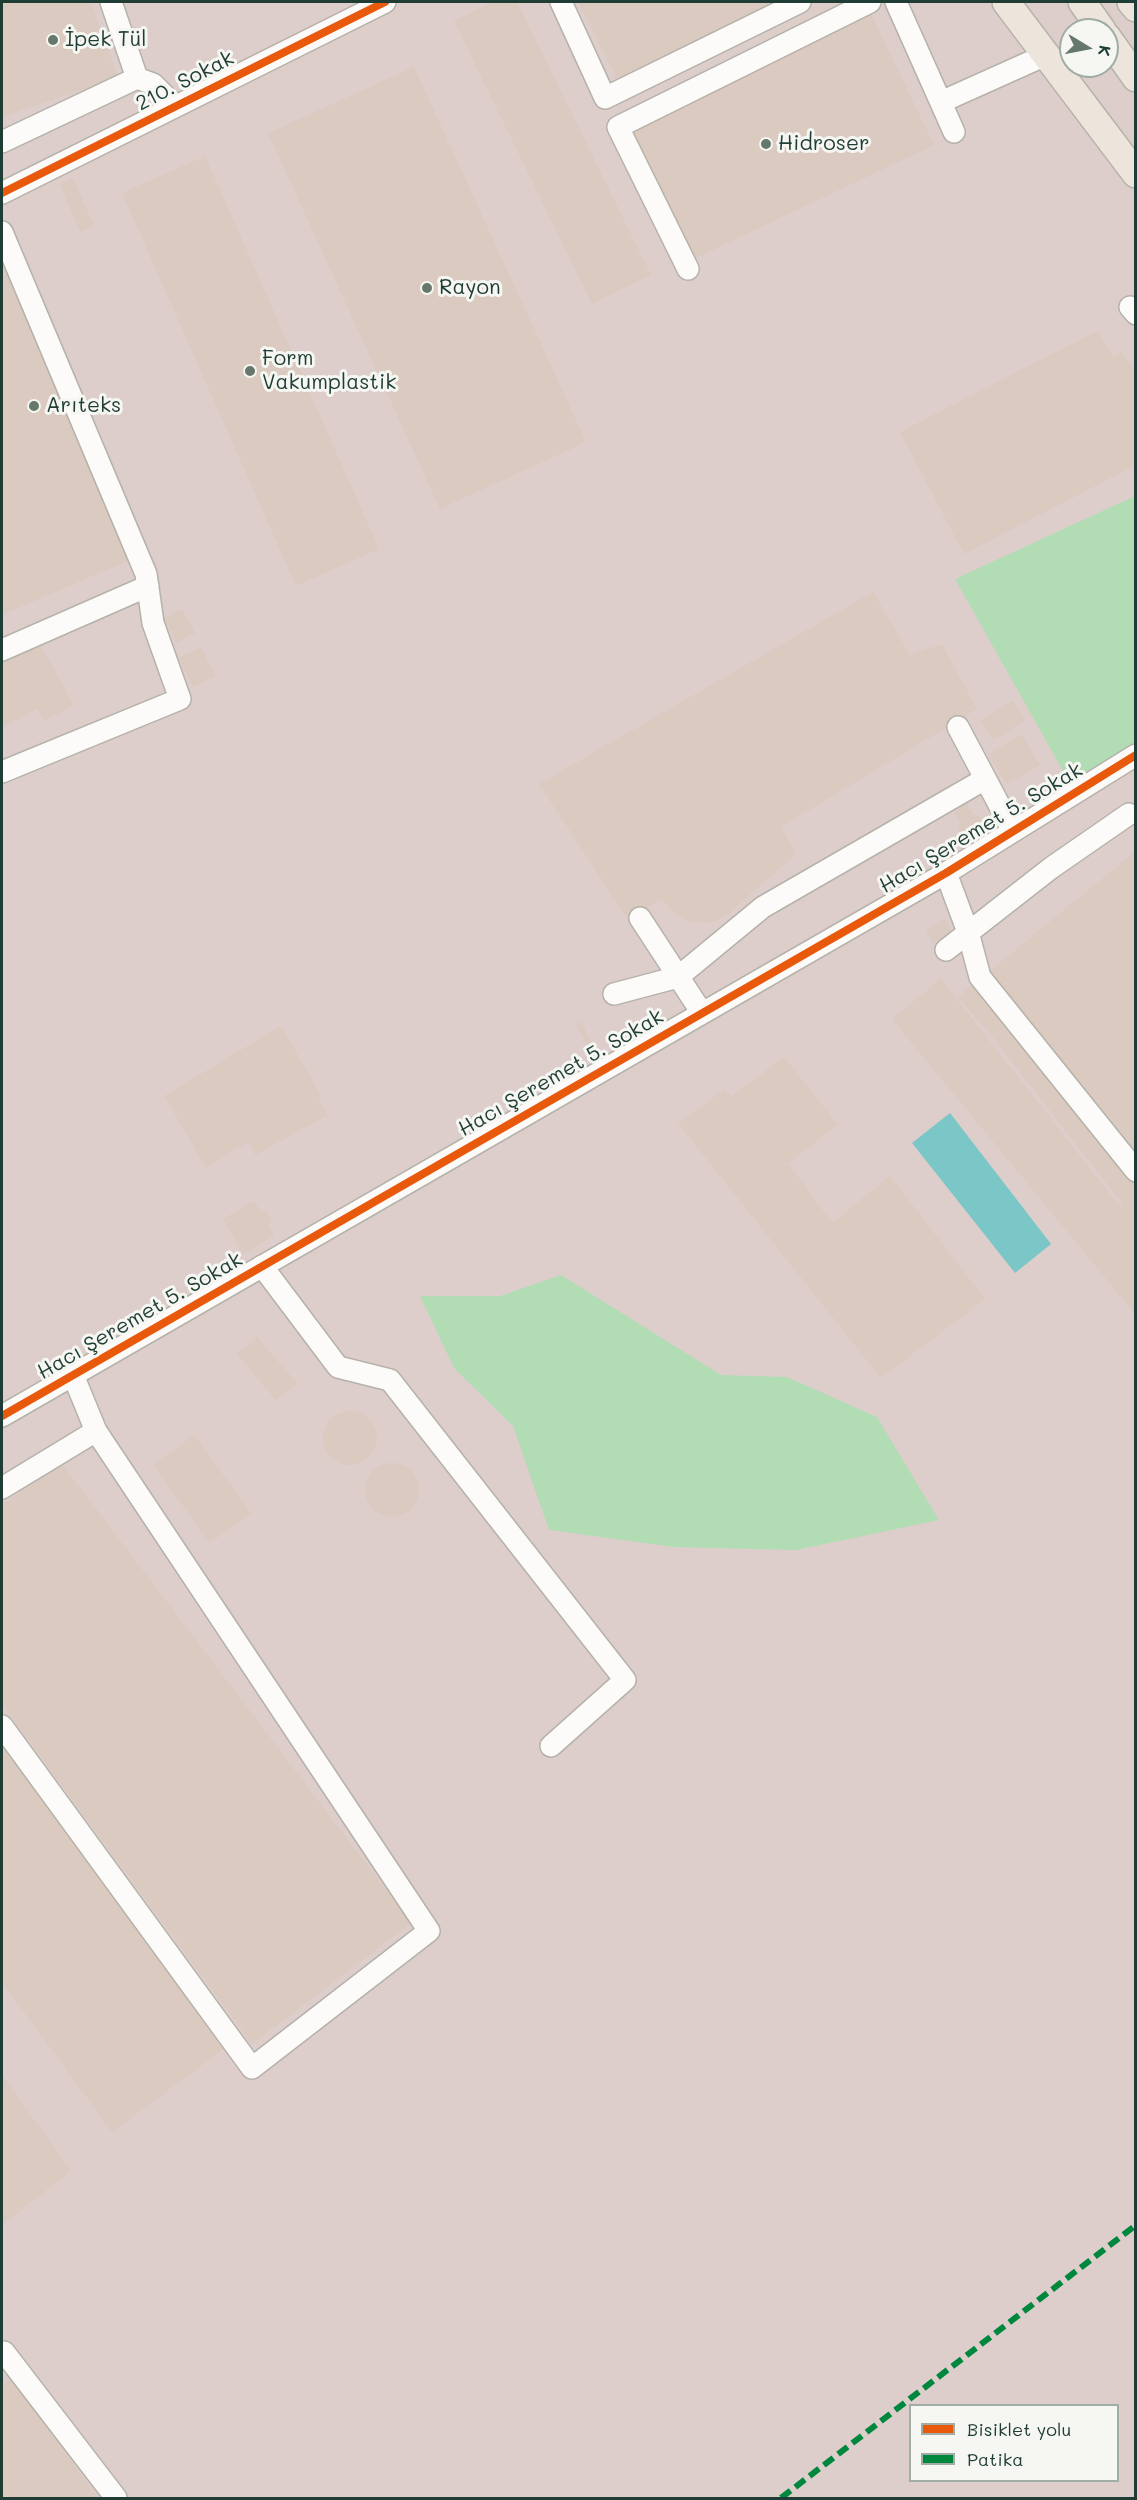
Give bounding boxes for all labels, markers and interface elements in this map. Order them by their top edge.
north arrow [1059,18,1119,78]
place label: İpek Tül [65,27,146,53]
marker: İpek Tül [46,33,60,47]
text: K [1094,44,1117,58]
street label: 210. Sokak [132,46,238,116]
place label: Hidroser [778,131,869,157]
marker: Hidroser [759,137,773,151]
place label: Rayon [439,275,501,301]
marker: Rayon [420,281,434,295]
place label: Form Vakumplastik [262,346,396,396]
marker: Form Vakumplastik [243,364,257,378]
place label: Arıteks [46,393,121,419]
marker: Arıteks [27,399,41,413]
street label: Hacı Şeremet 5. Sokak [875,757,1087,899]
street label: Hacı Şeremet 5. Sokak [454,1004,668,1142]
street label: Hacı Şeremet 5. Sokak [33,1247,247,1385]
legend [909,2404,1119,2482]
text: Bisiklet yolu [967,2417,1071,2441]
text: Patika [967,2447,1023,2471]

